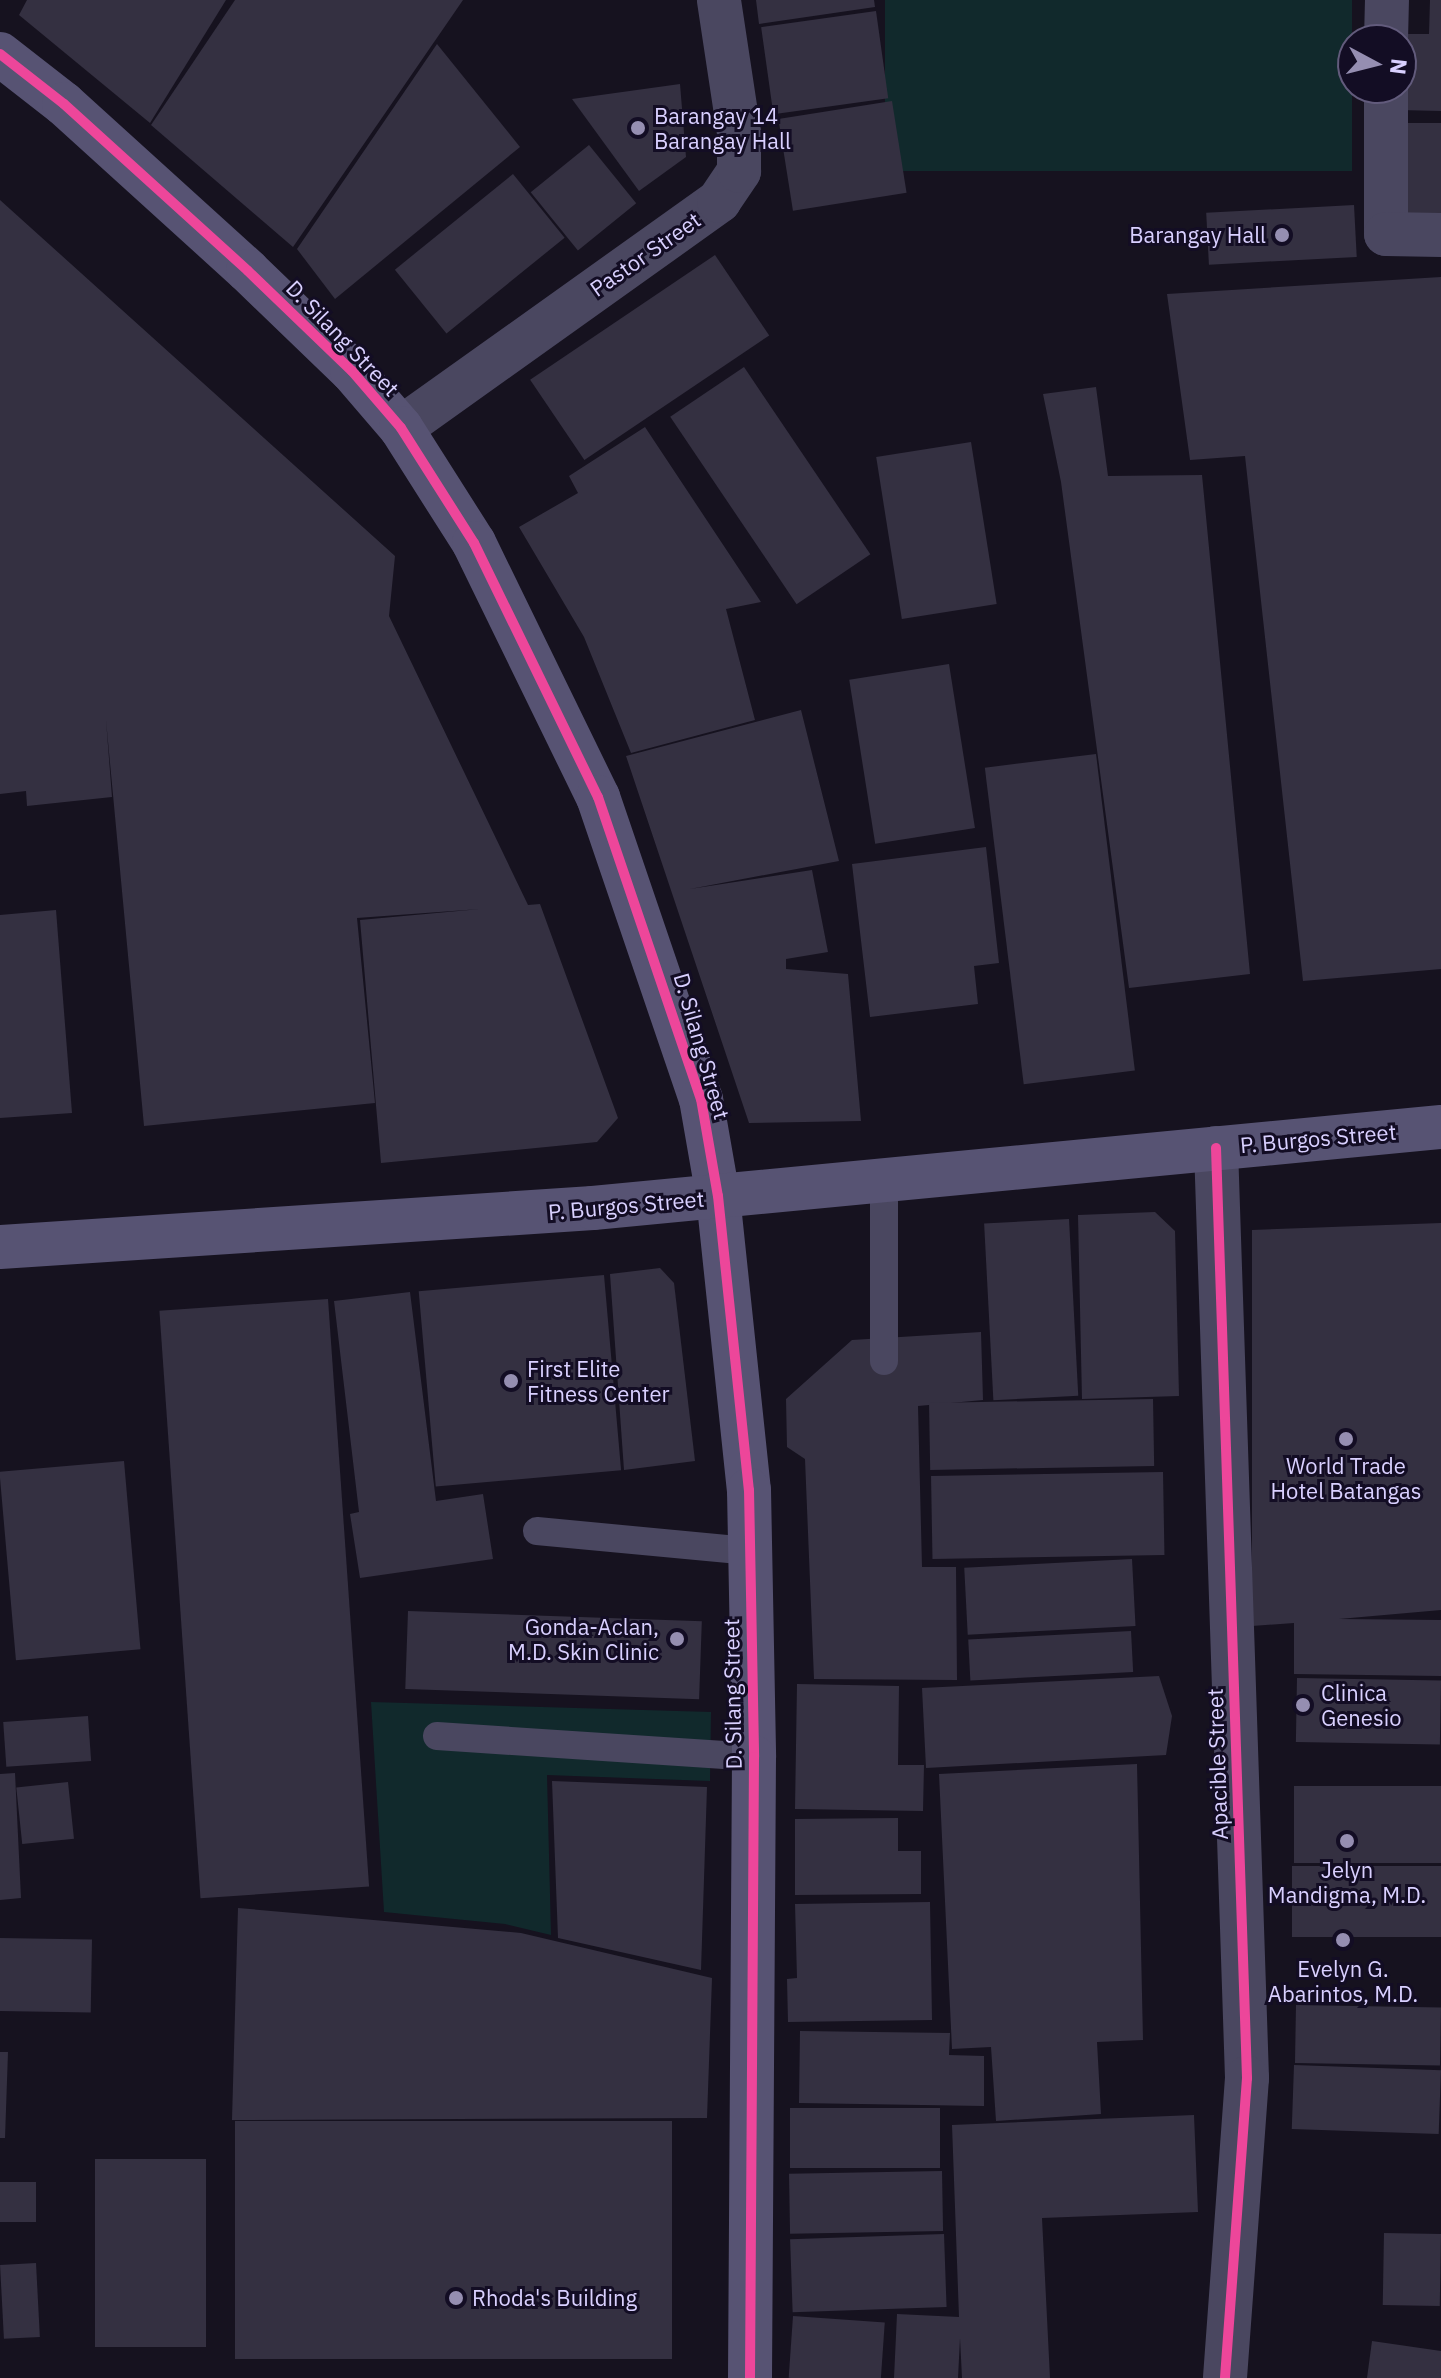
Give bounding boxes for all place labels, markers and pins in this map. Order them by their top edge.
place label: Barangay 14 Barangay Hall [654,102,791,154]
marker: Barangay 14 Barangay Hall [629,119,647,137]
place label: Barangay Hall [1129,222,1266,248]
marker: Barangay Hall [1273,226,1291,244]
place label: First Elite Fitness Center [527,1355,670,1406]
marker: First Elite Fitness Center [502,1372,520,1390]
marker: World Trade Hotel Batangas [1337,1430,1355,1448]
place label: World Trade Hotel Batangas [1271,1452,1421,1504]
place label: Gonda-Aclan, M.D. Skin Clinic [508,1613,659,1664]
marker: Gonda-Aclan, M.D. Skin Clinic [666,1628,688,1650]
place label: Clinica Genesio [1321,1679,1401,1730]
marker: Clinica Genesio [1292,1694,1314,1716]
marker: Jelyn Mandigma, M.D. [1336,1830,1358,1852]
place label: Jelyn Mandigma, M.D. [1268,1856,1426,1908]
marker: Evelyn G. Abarintos, M.D. [1332,1929,1354,1951]
place label: Evelyn G. Abarintos, M.D. [1268,1955,1418,2006]
place label: Rhoda's Building [472,2285,637,2311]
marker: Rhoda's Building [447,2289,465,2307]

